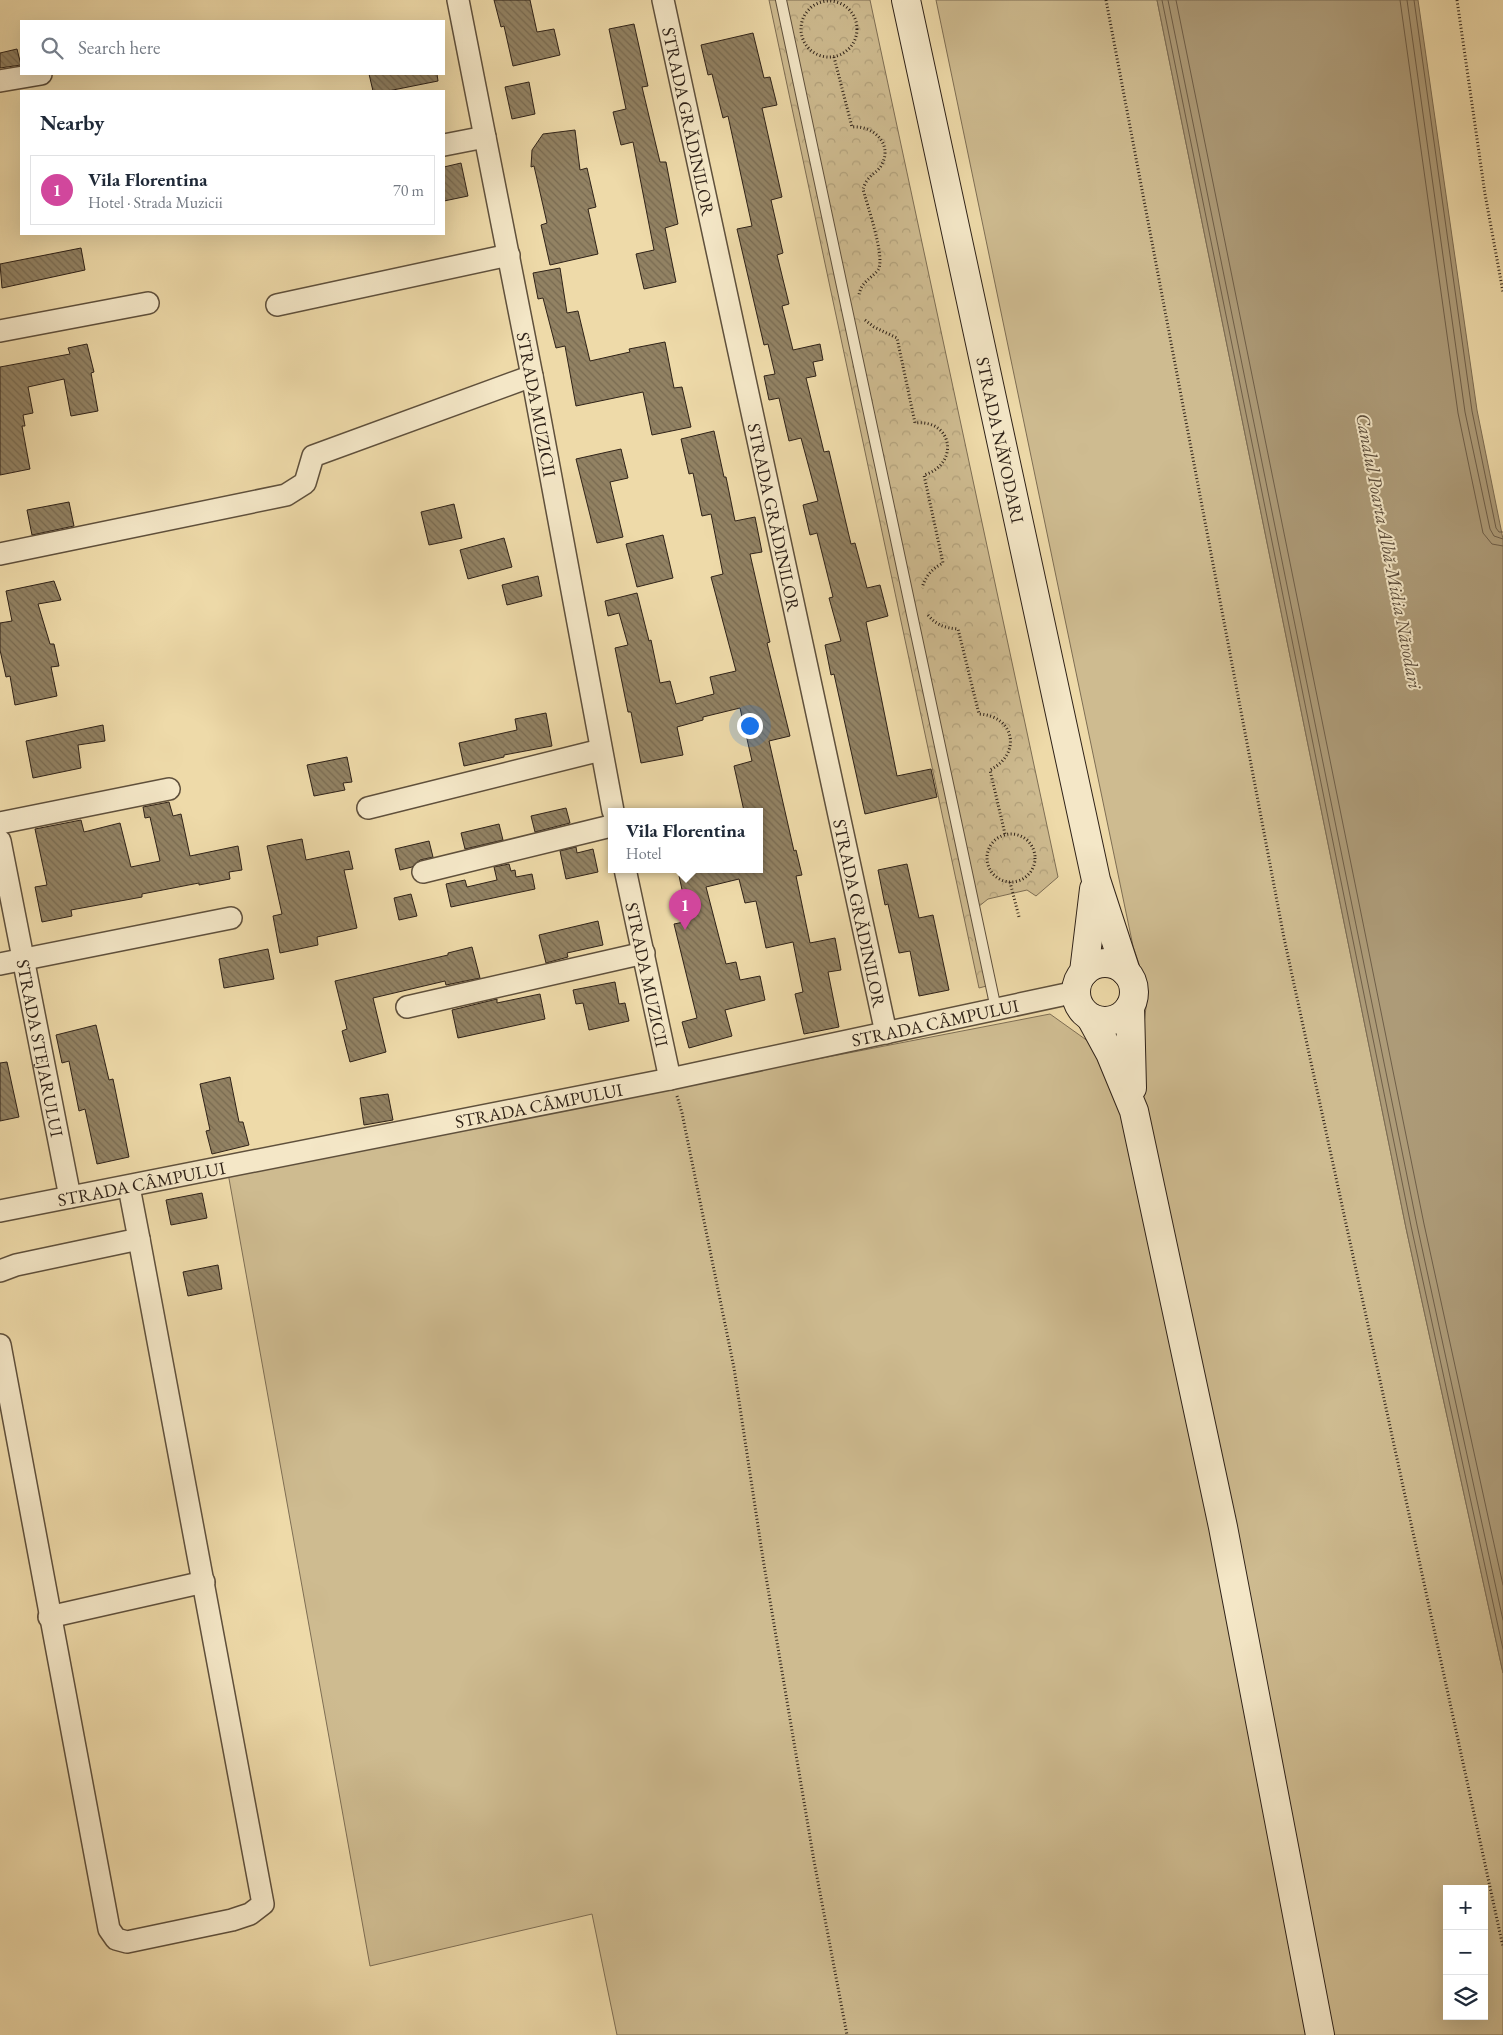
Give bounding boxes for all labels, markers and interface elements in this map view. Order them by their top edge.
search box [20,20,445,75]
street label: STRADA GRĂDINILOR [658,25,721,218]
icon: search [38,34,66,62]
text: Search here [78,35,160,60]
text: Nearby [40,109,104,136]
text: Vila Florentina [88,167,208,192]
text: 1 [53,180,61,201]
text: 70 m [393,180,424,201]
text: Hotel · Strada Muzicii [88,192,223,213]
street label: STRADA MUZICII [512,330,562,479]
street label: STRADA NĂVODARI [972,355,1030,525]
water label: Canalul Poarta Albă-Midia Năvodari [1350,411,1428,692]
street label: STRADA GRĂDINILOR [743,421,806,613]
your location [737,713,763,739]
popup [608,808,763,873]
street label: STRADA GRĂDINILOR [829,817,892,1009]
text: Vila Florentina [626,818,745,843]
text: Hotel [626,843,662,864]
pin: 1 [669,889,701,930]
street label: STRADA MUZICII [621,900,674,1049]
street label: STRADA STEJARULUI [12,957,69,1139]
street label: STRADA CÂMPULUI [849,993,1021,1051]
street label: STRADA CÂMPULUI [453,1077,624,1133]
street label: STRADA CÂMPULUI [56,1155,227,1211]
map controls [1443,1885,1488,2020]
button: + [1443,1885,1488,1930]
button: − [1443,1930,1488,1975]
button: layers [1443,1975,1488,2020]

